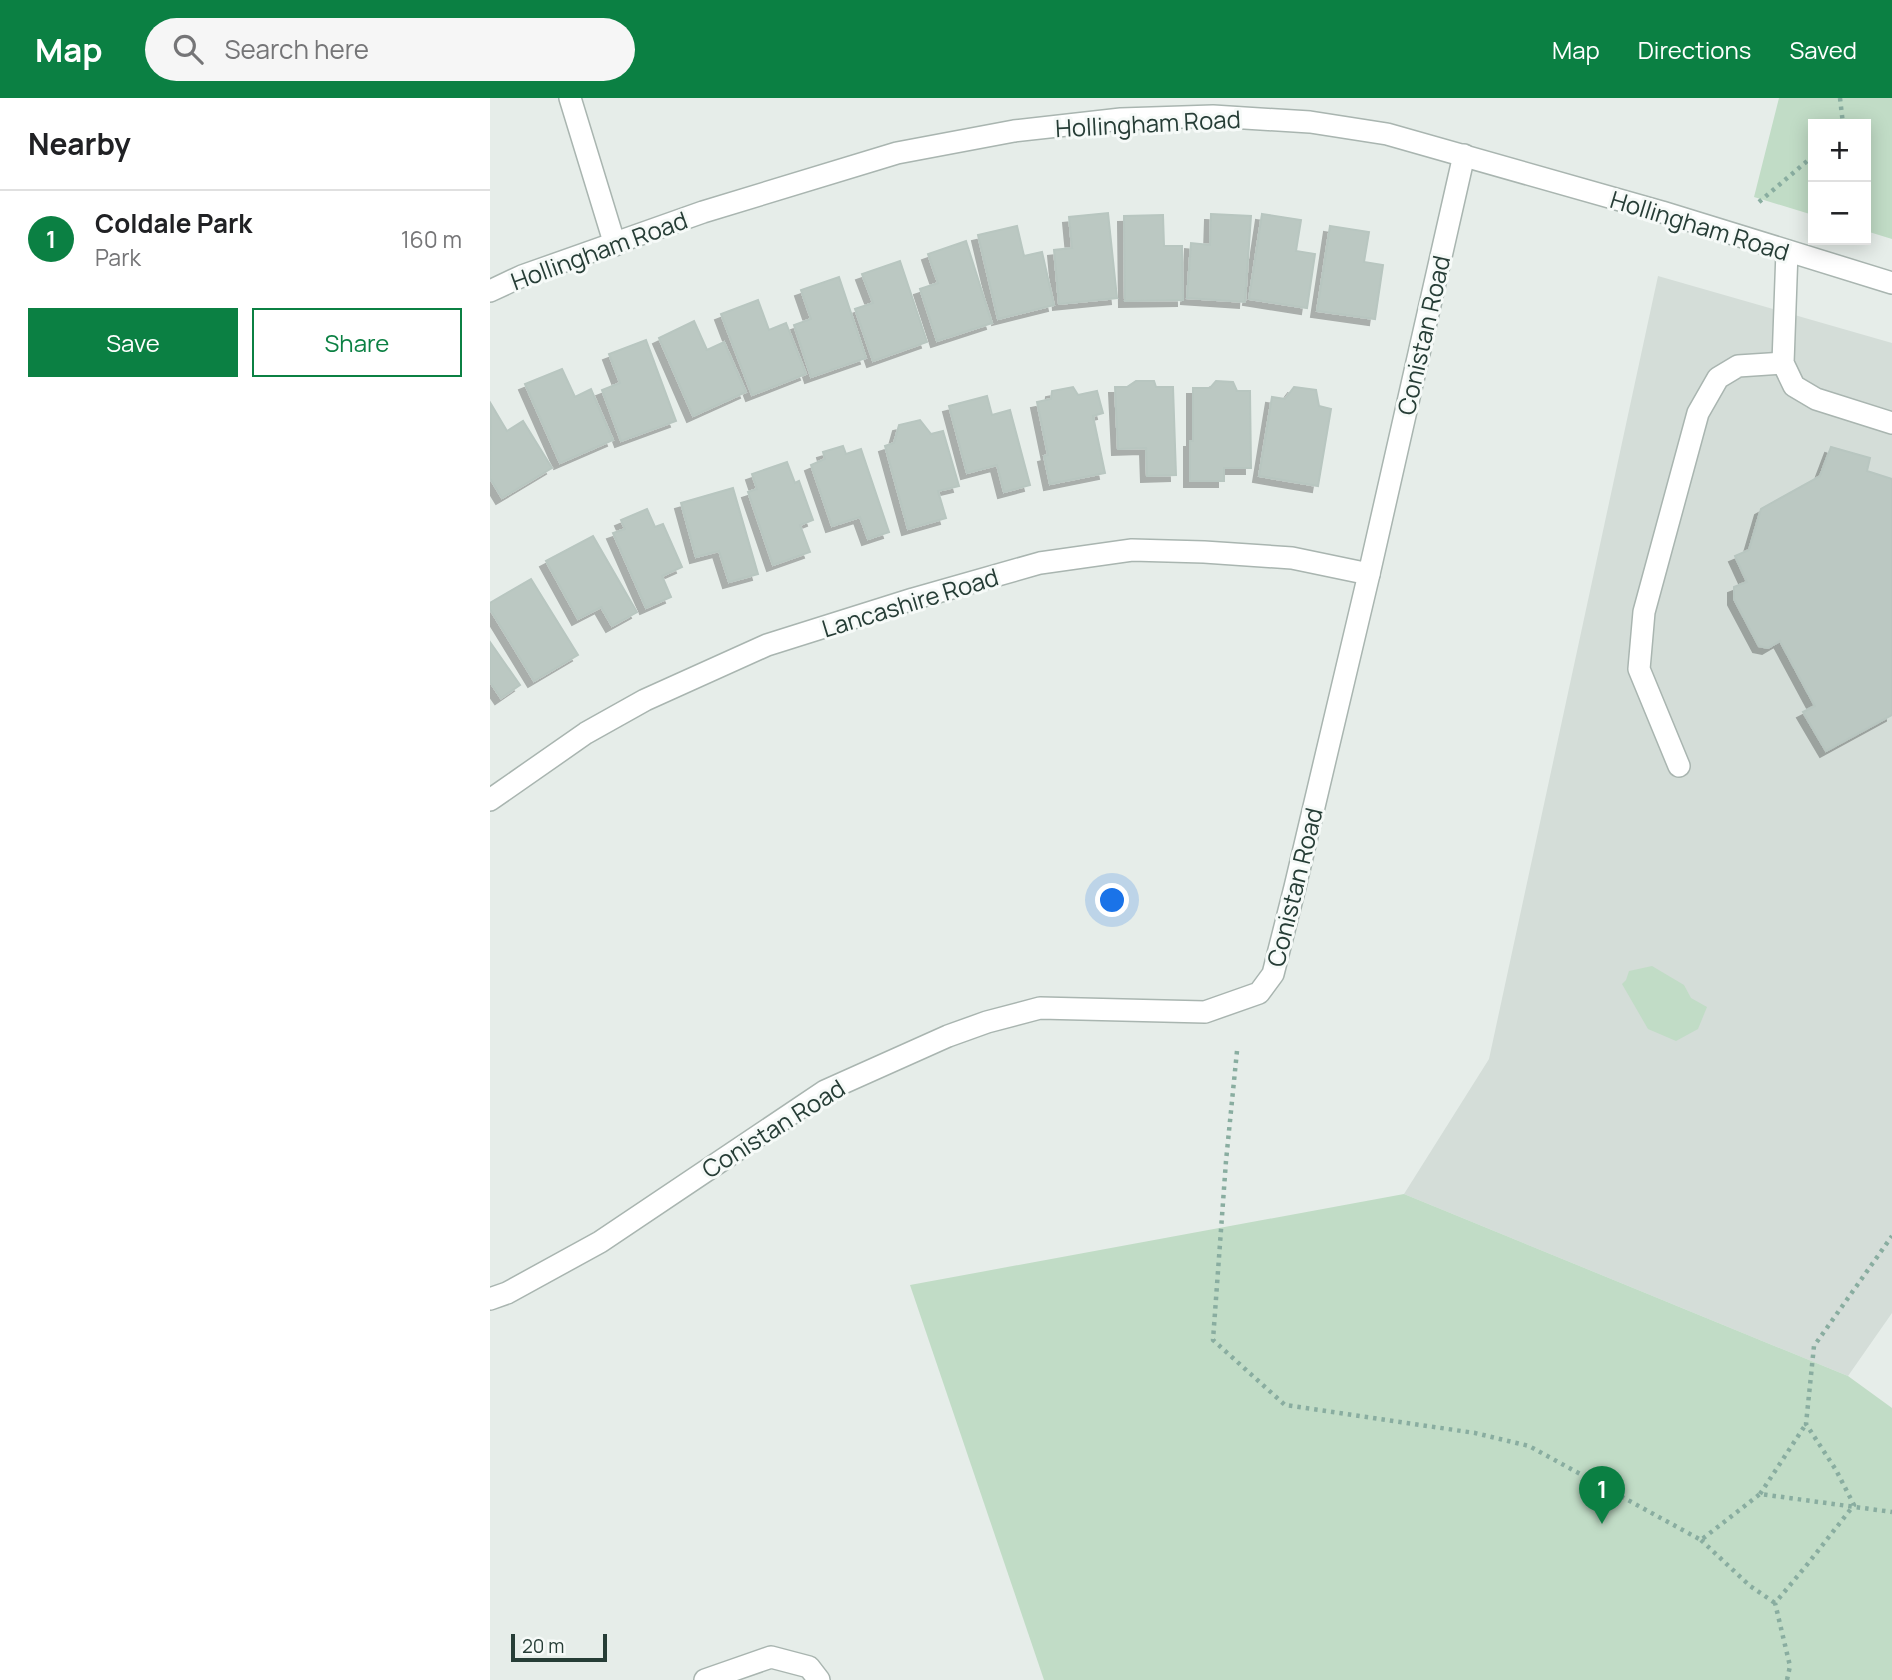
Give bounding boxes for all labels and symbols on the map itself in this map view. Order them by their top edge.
street label: Hollingham Road [1054,102,1242,144]
street label: Hollingham Road [1606,182,1794,268]
street label: Hollingham Road [506,203,692,297]
street label: Conistan Road [1389,252,1457,418]
street label: Lancashire Road [818,559,1002,645]
street label: Conistan Road [1258,804,1330,970]
your location [1095,883,1129,917]
street label: Conistan Road [695,1071,851,1185]
pin: 1 [1579,1466,1625,1524]
scale bar [511,1631,607,1663]

